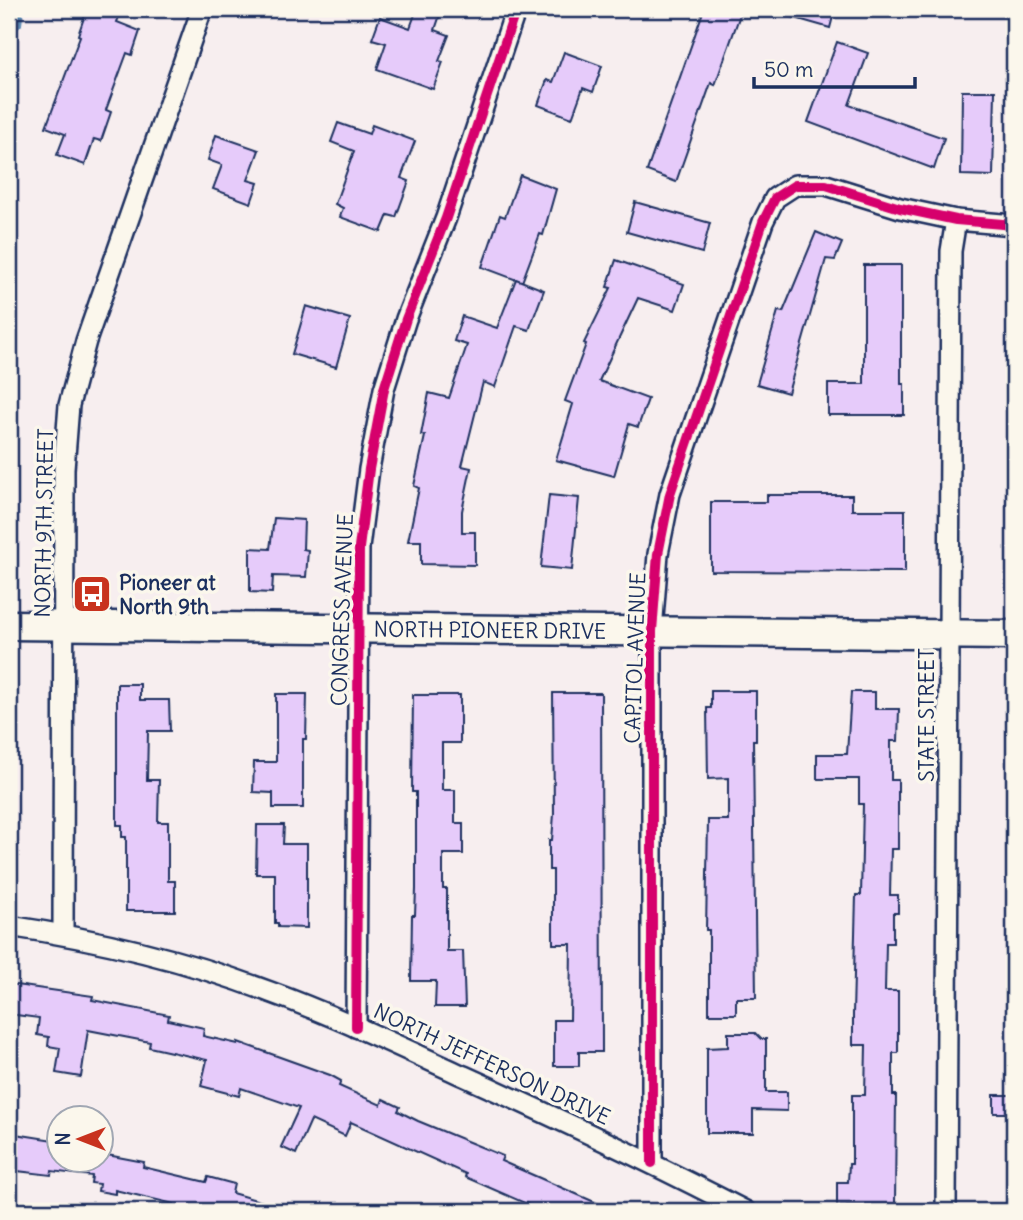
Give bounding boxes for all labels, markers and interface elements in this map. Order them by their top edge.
scale bar [754,46,914,90]
text: 50 m [764,56,813,83]
street label: NORTH 9TH STREET [29,428,59,618]
street label: CONGRESS AVENUE [325,513,359,707]
place label: Pioneer at North 9th [119,569,216,620]
street label: CAPITOL AVENUE [619,572,651,744]
bus stop icon: Pioneer at North 9th [71,573,113,615]
street label: NORTH PIONEER DRIVE [374,615,606,644]
street label: STATE STREET [913,648,940,782]
street label: NORTH JEFFERSON DRIVE [370,997,614,1131]
north arrow [46,1104,116,1174]
text: N [51,1132,75,1146]

